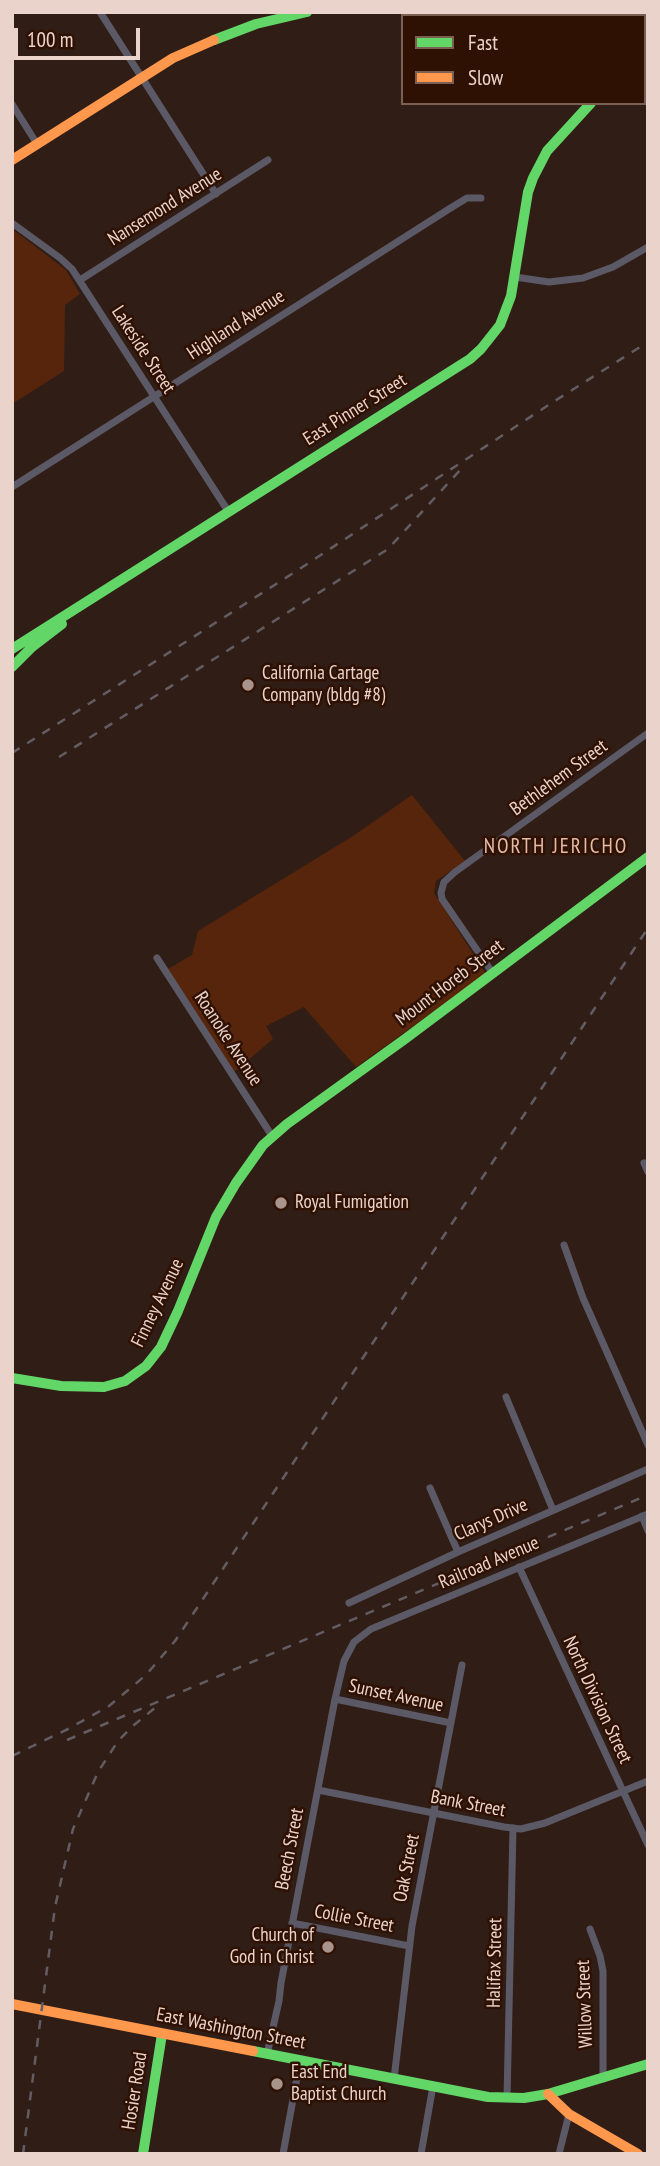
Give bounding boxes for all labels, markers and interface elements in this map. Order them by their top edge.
scale bar [18,14,144,58]
legend [401,14,646,105]
text: 100 m [27,26,73,53]
text: Fast [468,29,498,56]
text: Slow [468,64,503,91]
street label: Nansemond Avenue [104,163,226,251]
street label: Highland Avenue [183,285,289,365]
street label: Lakeside Street [106,302,180,398]
street label: East Pinner Street [299,369,411,451]
place label: California Cartage Company (bldg #8) [262,663,385,707]
marker: California Cartage Company (bldg #8) [240,677,256,693]
street label: Bethlehem Street [506,735,612,821]
district label: NORTH JERICHO [485,834,627,860]
street label: Mount Horeb Street [392,935,508,1031]
street label: Roanoke Avenue [189,988,267,1090]
place label: Royal Fumigation [295,1192,409,1214]
marker: Royal Fumigation [273,1195,289,1211]
street label: Finney Avenue [127,1255,189,1351]
street label: Clarys Drive [451,1494,531,1546]
street label: Railroad Avenue [435,1532,543,1594]
street label: North Division Street [558,1633,636,1767]
street label: Sunset Avenue [347,1675,445,1717]
street label: Bank Street [429,1786,507,1822]
street label: Beech Street [271,1806,309,1892]
street label: Oak Street [389,1832,425,1904]
street label: Collie Street [312,1900,396,1938]
street label: Halifax Street [483,1918,507,2008]
place label: Church of God in Christ [230,1925,314,1969]
marker: Church of God in Christ [320,1939,336,1955]
street label: Willow Street [572,1959,598,2049]
street label: East Washington Street [154,2003,308,2055]
street label: Hosier Road [118,2050,152,2132]
place label: East End Baptist Church [291,2062,386,2106]
marker: East End Baptist Church [269,2076,285,2092]

